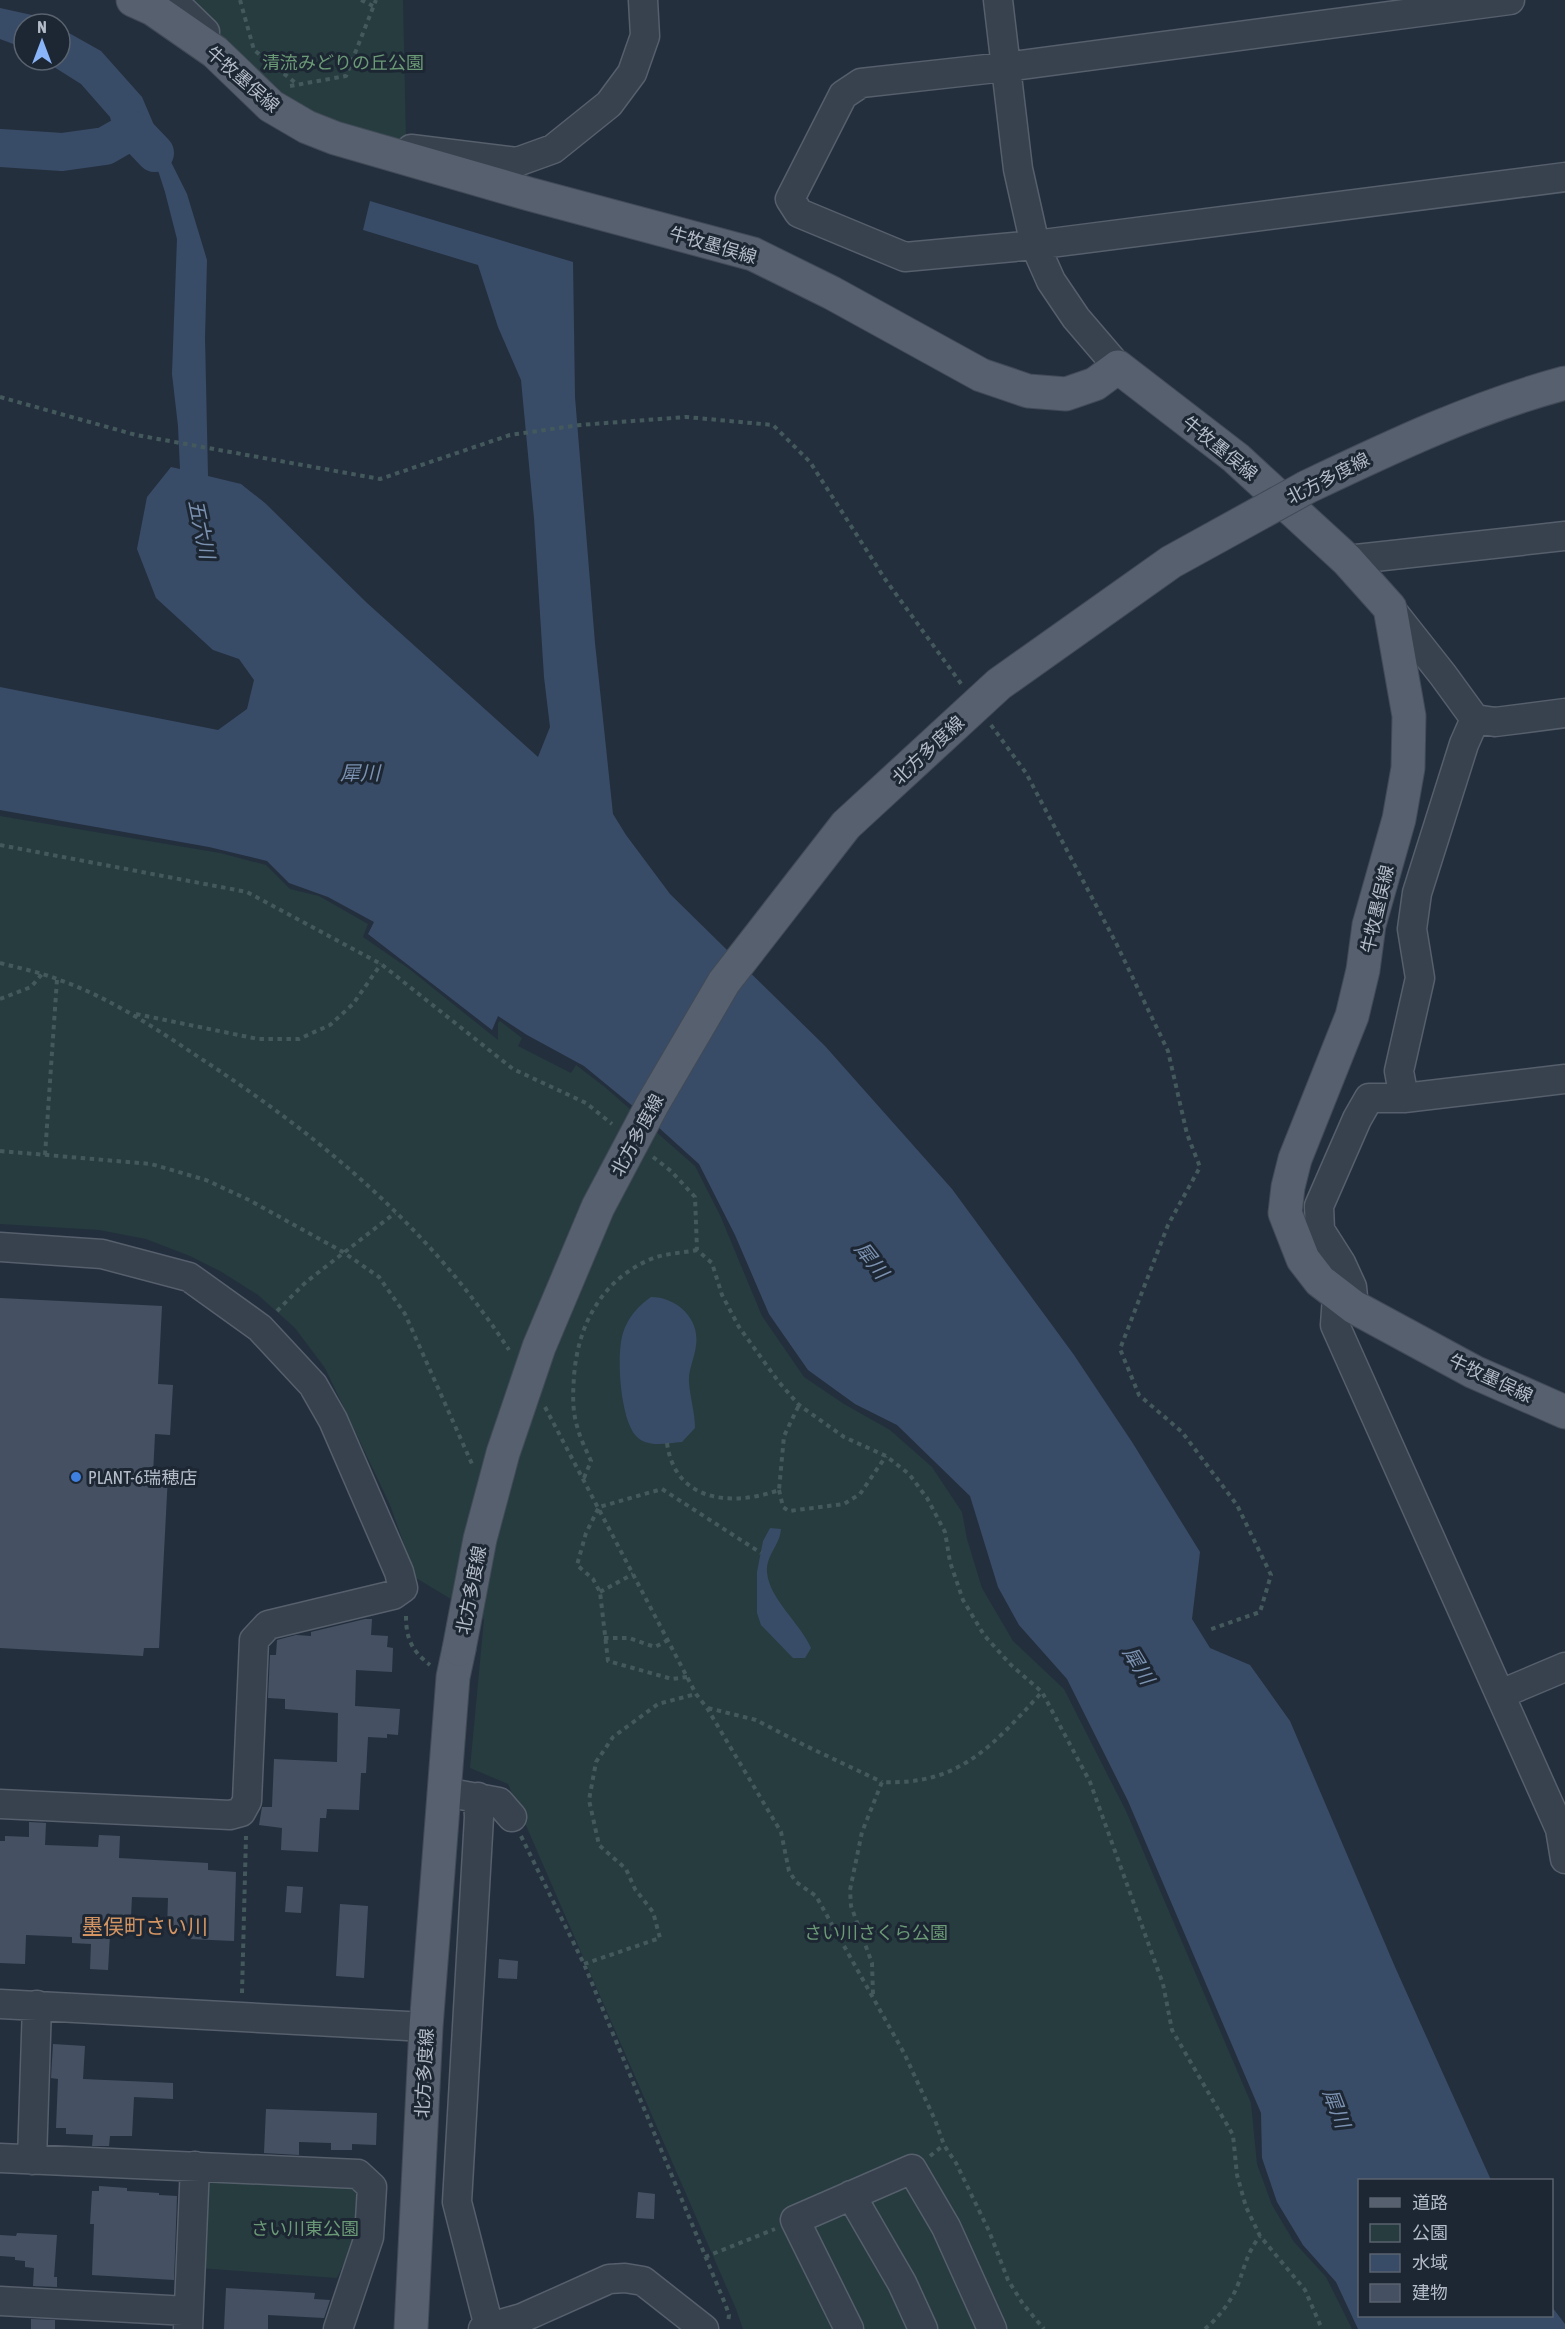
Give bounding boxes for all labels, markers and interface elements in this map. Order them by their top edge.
north arrow [12,12,72,72]
text: N [37,18,47,36]
street label: 牛牧墨俣線 [202,42,284,116]
park label: 清流みどりの丘公園 [262,52,424,73]
street label: 牛牧墨俣線 [667,223,759,267]
street label: 牛牧墨俣線 [1178,412,1262,484]
street label: 北方多度線 [1283,448,1373,508]
water label: 五六川 [185,497,220,563]
street label: 北方多度線 [888,712,968,788]
water label: 犀川 [340,761,382,784]
street label: 牛牧墨俣線 [1357,863,1397,955]
street label: 北方多度線 [607,1090,667,1180]
water label: 犀川 [851,1237,895,1284]
street label: 牛牧墨俣線 [1446,1349,1536,1407]
place label: PLANT-6瑞穂店 [88,1467,197,1488]
marker: PLANT-6瑞穂店 [69,1470,83,1484]
street label: 北方多度線 [452,1544,490,1636]
water label: 犀川 [1119,1642,1160,1690]
district label: 墨俣町さい川 [82,1914,208,1938]
park label: さい川さくら公園 [804,1922,948,1943]
street label: 北方多度線 [411,2028,437,2118]
water label: 犀川 [1319,2085,1356,2133]
legend [1358,2179,1553,2317]
text: 道路 [1412,2192,1448,2213]
park label: さい川東公園 [251,2218,359,2239]
text: 公園 [1412,2222,1448,2243]
text: 水域 [1412,2252,1448,2273]
text: 建物 [1412,2282,1448,2303]

